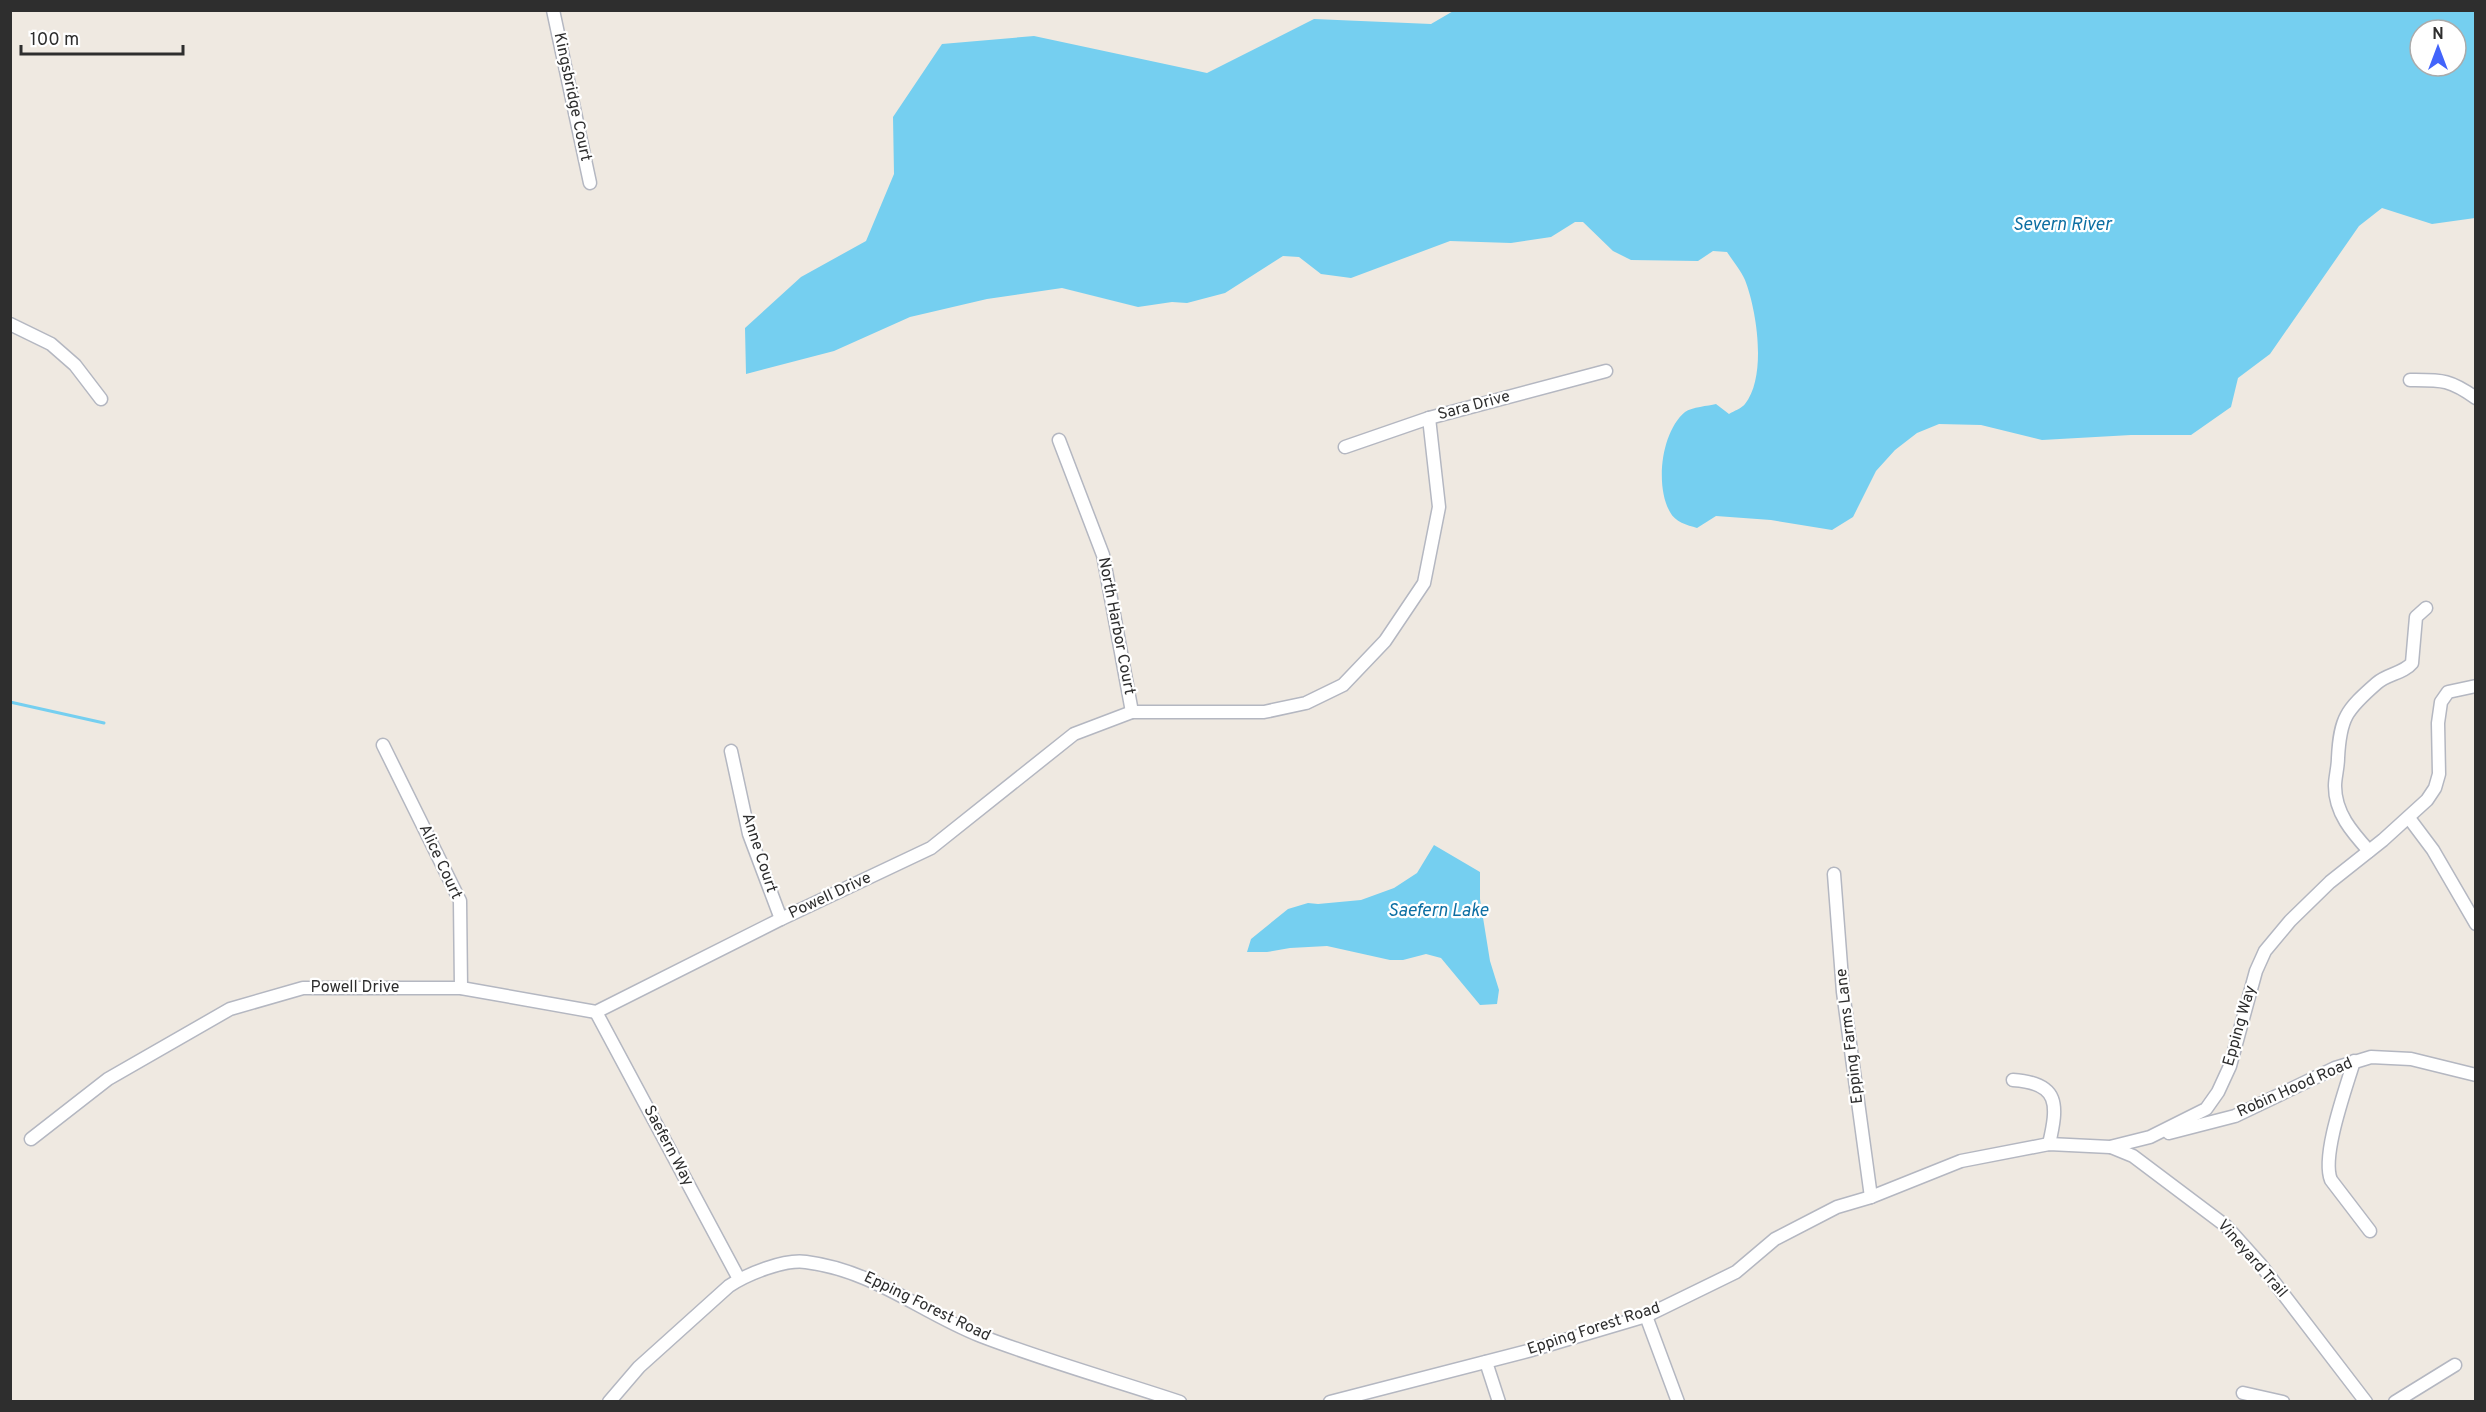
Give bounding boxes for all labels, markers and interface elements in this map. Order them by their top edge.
scale bar [21,18,183,56]
north arrow [2408,18,2468,78]
text: N [2432,25,2444,45]
text: 100 m [30,29,79,52]
street label: Kingsbridge Court [549,31,595,163]
water label: Severn River [2013,214,2113,237]
street label: Sara Drive [1436,387,1512,425]
street label: North Harbor Court [1093,556,1139,696]
street label: Anne Court [737,811,781,895]
street label: Alice Court [414,821,466,903]
street label: Powell Drive [786,868,874,924]
water label: Saefern Lake [1388,900,1489,923]
street label: Epping Farms Lane [1832,967,1868,1105]
street label: Powell Drive [311,978,399,998]
street label: Epping Way [2219,983,2261,1069]
street label: Robin Hood Road [2234,1054,2356,1122]
street label: Saefern Way [638,1102,698,1190]
street label: Vineyard Trail [2213,1216,2291,1302]
street label: Epping Forest Road [860,1268,994,1346]
street label: Epping Forest Road [1525,1298,1663,1360]

